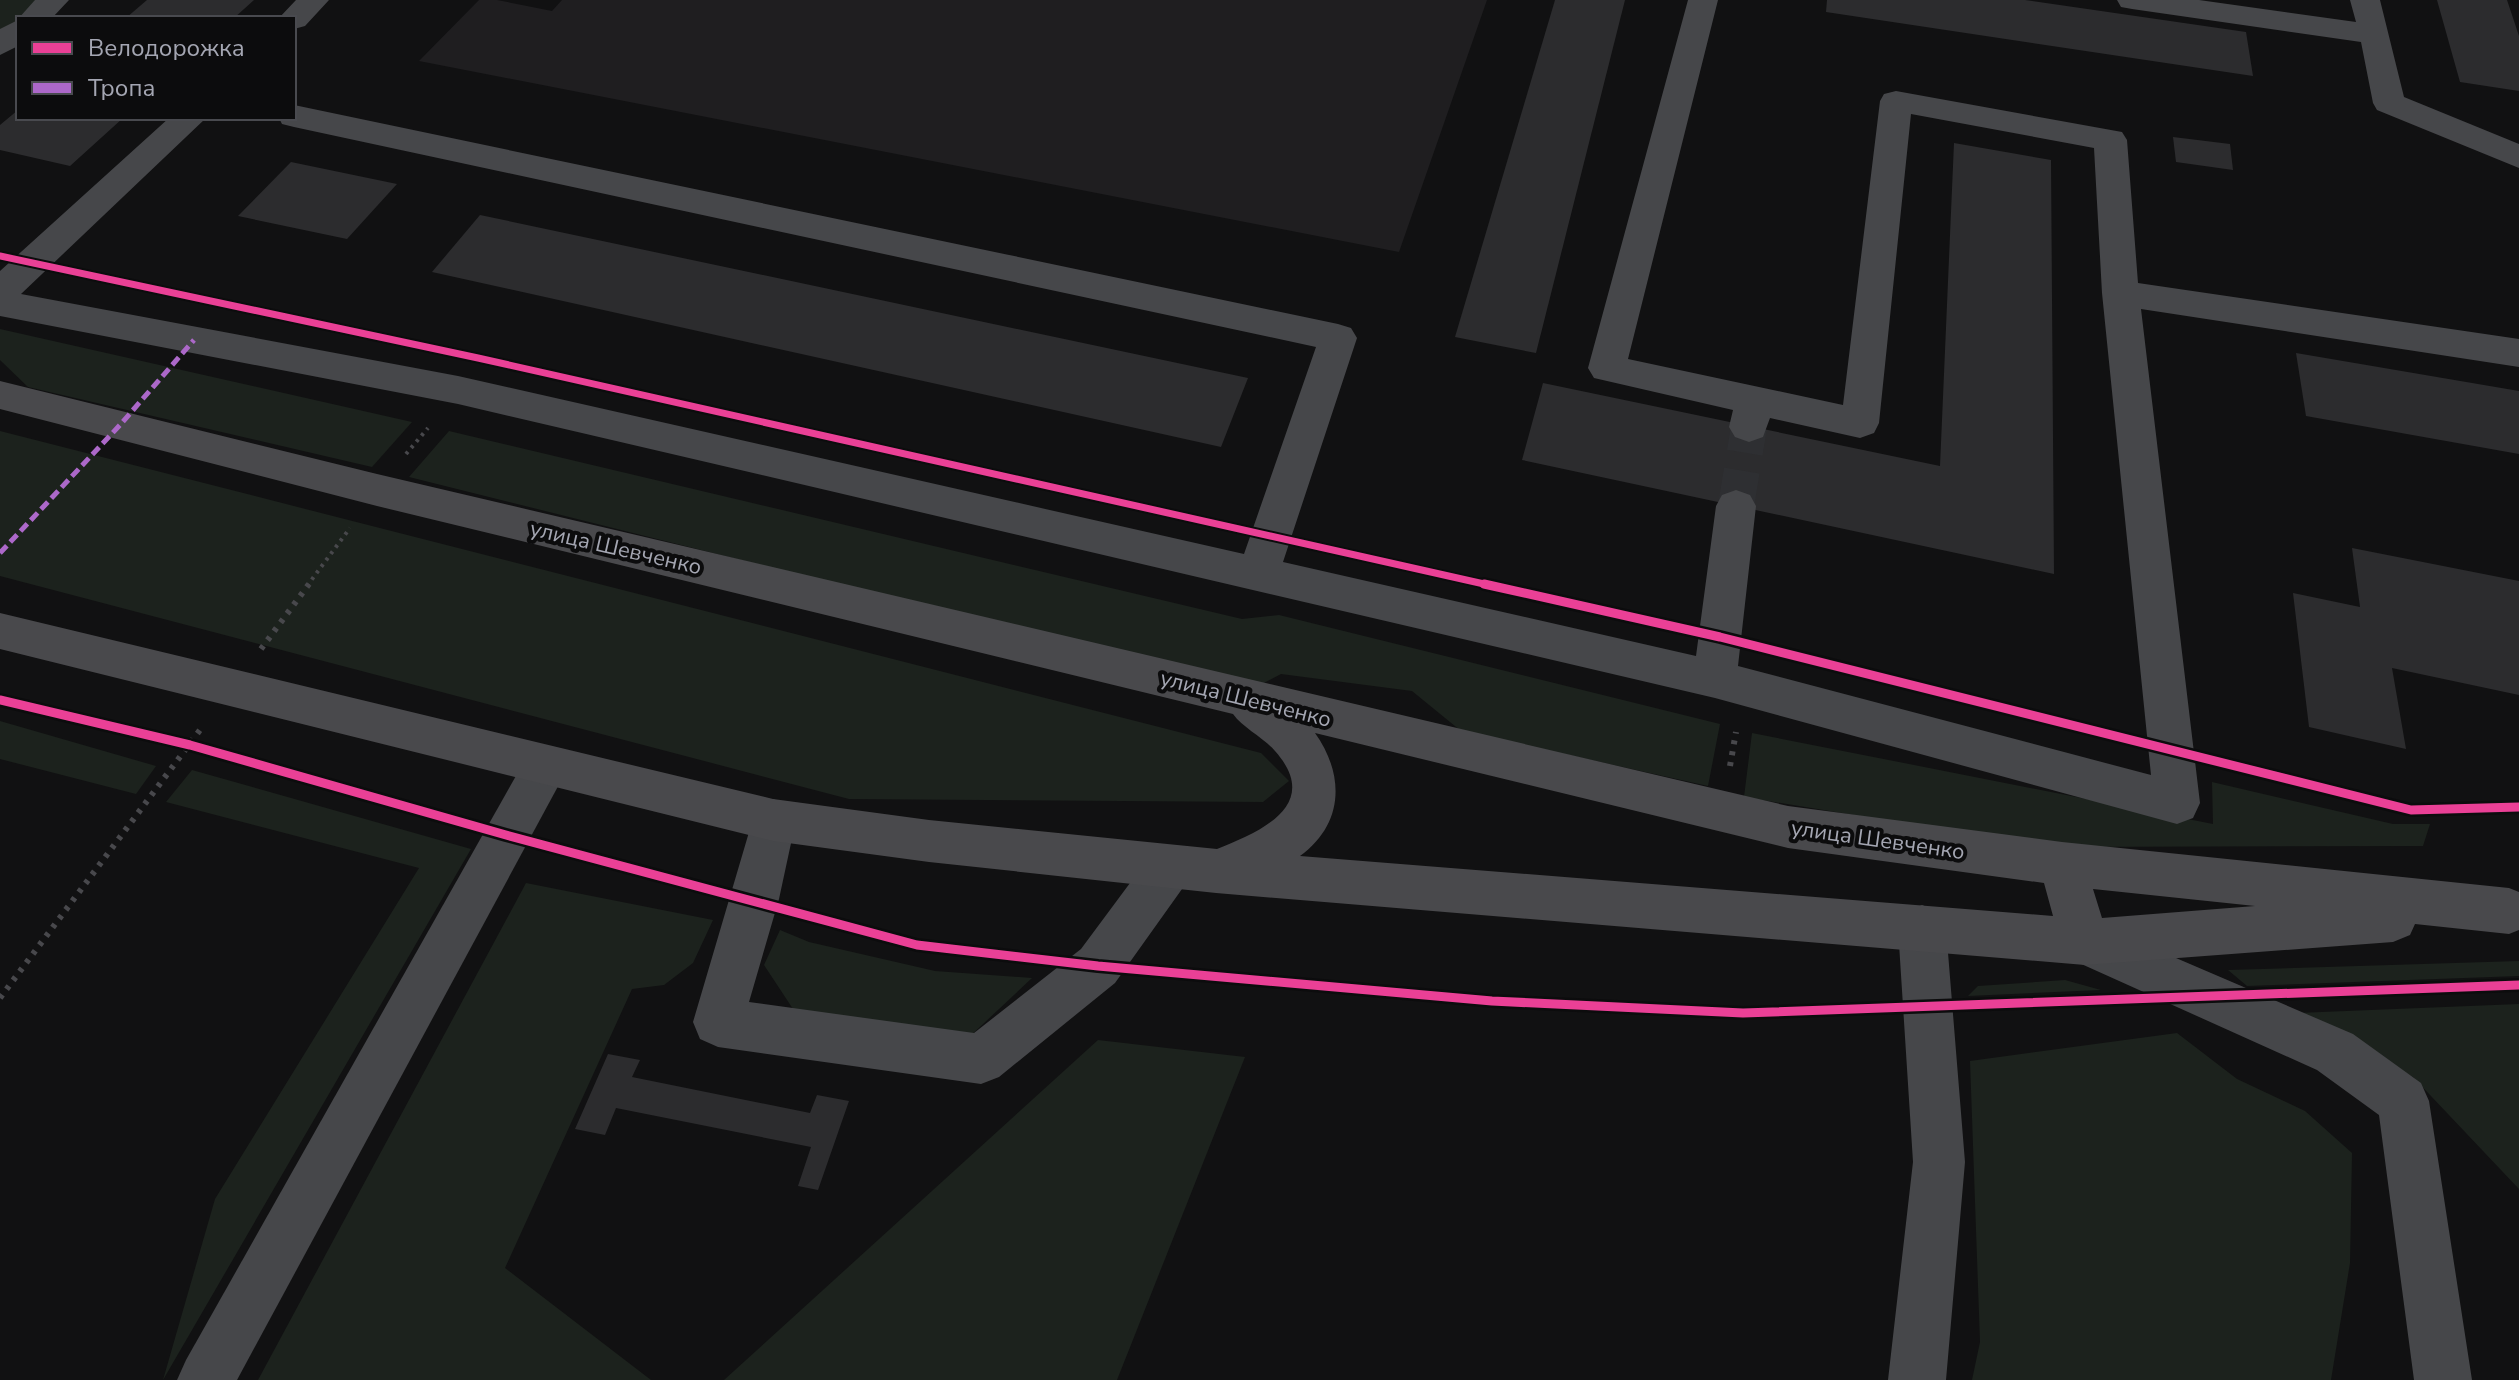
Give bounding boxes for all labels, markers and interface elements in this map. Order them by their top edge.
legend [16,16,296,120]
text: Велодорожка [88,32,245,64]
text: Тропа [88,72,155,104]
street label: улица Шевченко [527,514,704,582]
street label: улица Шевченко [1157,663,1334,735]
street label: улица Шевченко [1789,813,1967,867]

